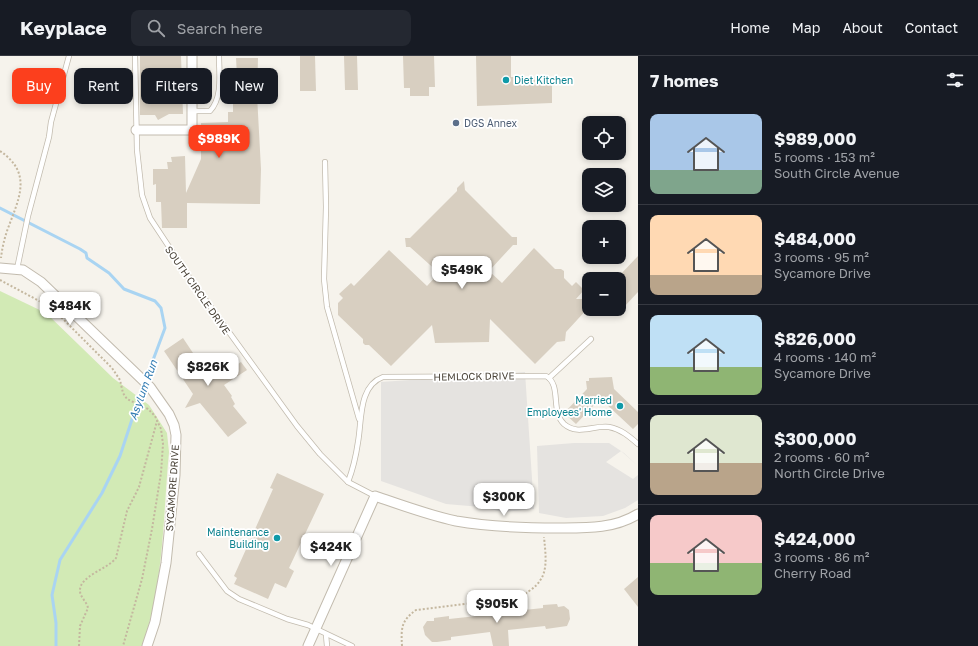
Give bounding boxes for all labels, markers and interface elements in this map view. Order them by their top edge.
search box [131,10,411,46]
text: Keyplace [20,16,107,39]
icon: search [145,17,167,39]
text: Search here [177,19,263,37]
text: Home [730,19,770,36]
text: Map [792,19,820,36]
text: About [842,19,883,36]
text: Contact [905,19,958,36]
chip: Buy [12,68,66,104]
chip: Rent [74,68,133,104]
chip: Filters [141,68,212,104]
chip: New [220,68,278,104]
icon: filters [944,69,966,91]
text: 7 homes [650,70,718,91]
place label: Diet Kitchen [514,74,573,86]
marker: Diet Kitchen [501,75,511,85]
map controls [582,116,626,316]
button: locate [582,116,626,160]
place label: DGS Annex [464,117,518,129]
marker: DGS Annex [451,118,461,128]
pin: $989K [191,125,247,159]
text: $989,000 [774,128,856,149]
text: $989K [198,130,240,146]
icon: home [682,130,730,178]
text: 5 rooms · 153 m² [774,149,875,165]
text: South Circle Avenue [774,165,900,181]
button: layers [582,168,626,212]
button: + [582,220,626,264]
text: $484,000 [774,228,856,249]
icon: home [682,231,730,279]
street label: SOUTH CIRCLE DRIVE [163,244,233,336]
text: 3 rooms · 95 m² [774,249,869,265]
pin: $549K [434,256,490,290]
text: $549K [441,261,483,277]
text: Sycamore Drive [774,265,871,281]
button: − [582,272,626,316]
pin: $484K [42,292,98,326]
text: $484K [49,297,91,313]
text: $826,000 [774,328,856,349]
icon: home [682,331,730,379]
text: 4 rooms · 140 m² [774,349,876,365]
pin: $826K [180,353,236,387]
water label: Asylum Run [126,357,161,422]
text: $826K [187,358,229,374]
text: Sycamore Drive [774,365,871,381]
street label: HEMLOCK DRIVE [433,369,515,383]
place label: Married Employees' Home [527,394,612,418]
marker: Married Employees' Home [615,401,625,411]
text: $300,000 [774,428,856,449]
icon: home [682,431,730,479]
street label: SYCAMORE DRIVE [163,444,181,532]
text: 2 rooms · 60 m² [774,449,870,465]
text: North Circle Drive [774,465,885,481]
pin: $300K [476,483,532,517]
text: $300K [483,488,525,504]
place label: Maintenance Building [207,526,269,550]
text: $424,000 [774,528,856,549]
icon: home [682,531,730,579]
marker: Maintenance Building [272,533,282,543]
pin: $424K [303,533,359,567]
text: $424K [310,538,352,554]
text: 3 rooms · 86 m² [774,549,869,565]
text: Cherry Road [774,565,851,581]
pin: $905K [469,590,525,624]
text: $905K [476,595,518,611]

